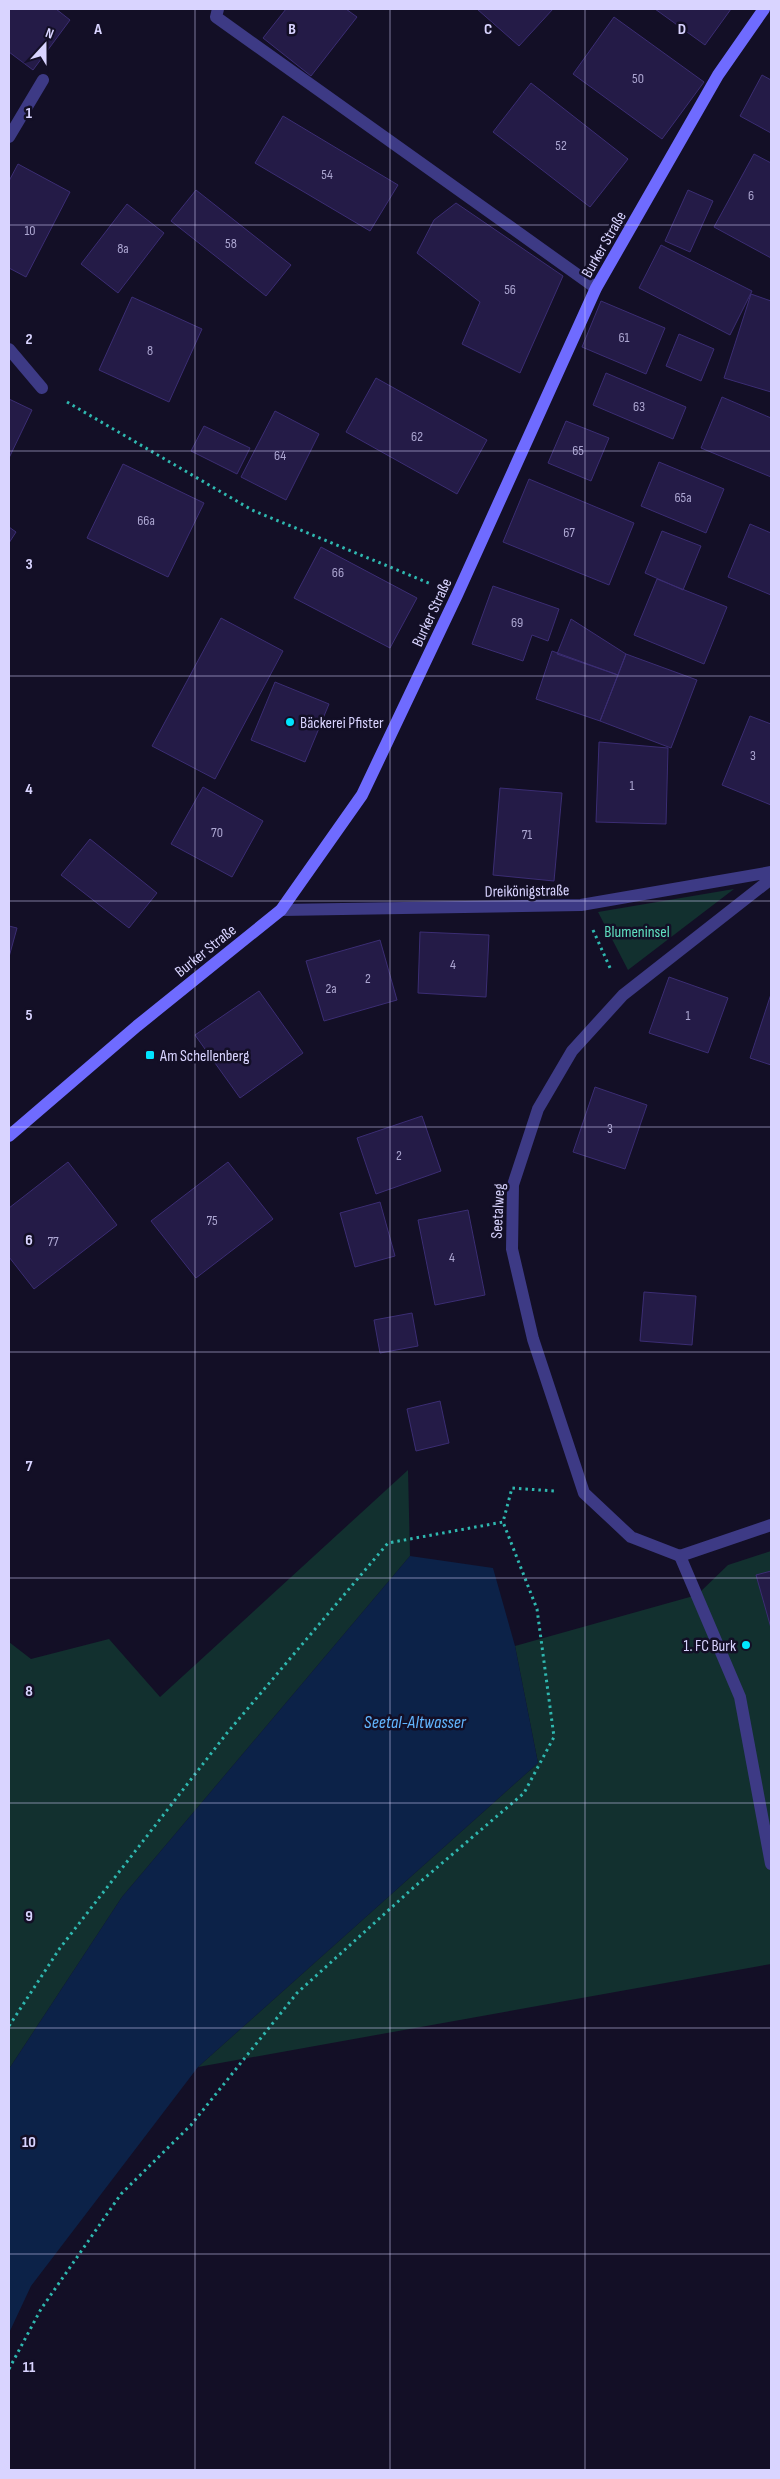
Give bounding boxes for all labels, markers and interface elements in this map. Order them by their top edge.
north arrow [20,20,70,70]
text: A [93,20,102,39]
text: B [288,20,296,39]
text: C [484,20,492,39]
text: D [678,20,686,39]
text: N [43,24,56,43]
house number: 50 [632,70,644,87]
text: 1 [26,104,33,123]
house number: 52 [555,137,567,154]
house number: 54 [321,166,333,183]
house number: 6 [748,187,754,204]
street label: Burker Straße [578,208,631,281]
house number: 10 [24,222,36,239]
house number: 58 [225,235,237,252]
house number: 8a [117,240,129,257]
house number: 56 [504,281,516,298]
house number: 61 [618,329,630,346]
text: 2 [25,330,33,349]
house number: 8 [147,342,153,359]
house number: 63 [633,398,645,415]
house number: 62 [411,428,423,445]
house number: 65 [572,442,584,459]
house number: 64 [274,447,286,464]
house number: 65a [674,489,692,506]
house number: 66a [137,512,155,529]
house number: 67 [563,524,575,541]
text: 3 [25,555,33,574]
house number: 66 [332,564,344,581]
street label: Burker Straße [408,575,456,650]
house number: 69 [511,614,523,631]
place label: Bäckerei Pfister [300,714,384,733]
marker: Bäckerei Pfister [284,716,296,728]
house number: 3 [750,747,756,764]
house number: 1 [630,777,635,794]
text: 4 [25,780,33,799]
house number: 70 [211,824,223,841]
house number: 71 [522,826,532,843]
street label: Dreikönigstraße [485,881,569,902]
street label: Burker Straße [172,921,240,982]
park label: Blumeninsel [604,923,670,942]
house number: 4 [450,956,456,973]
house number: 2 [365,970,371,987]
house number: 2a [325,980,337,997]
text: 5 [25,1006,33,1025]
house number: 1 [686,1007,691,1024]
place label: Am Schellenberg [159,1047,249,1066]
marker: Am Schellenberg [144,1049,156,1061]
house number: 3 [607,1120,613,1137]
house number: 2 [396,1147,402,1164]
street label: Seetalweg [488,1183,509,1239]
house number: 75 [206,1212,218,1229]
text: 6 [25,1231,33,1250]
house number: 77 [47,1233,59,1250]
house number: 4 [449,1249,455,1266]
text: 7 [26,1457,33,1476]
place label: 1. FC Burk [683,1637,736,1656]
marker: 1. FC Burk [740,1639,752,1651]
text: 8 [25,1682,33,1701]
water label: Seetal-Altwasser [364,1712,467,1733]
text: 9 [25,1907,33,1926]
text: 10 [22,2133,36,2152]
text: 11 [23,2358,36,2377]

